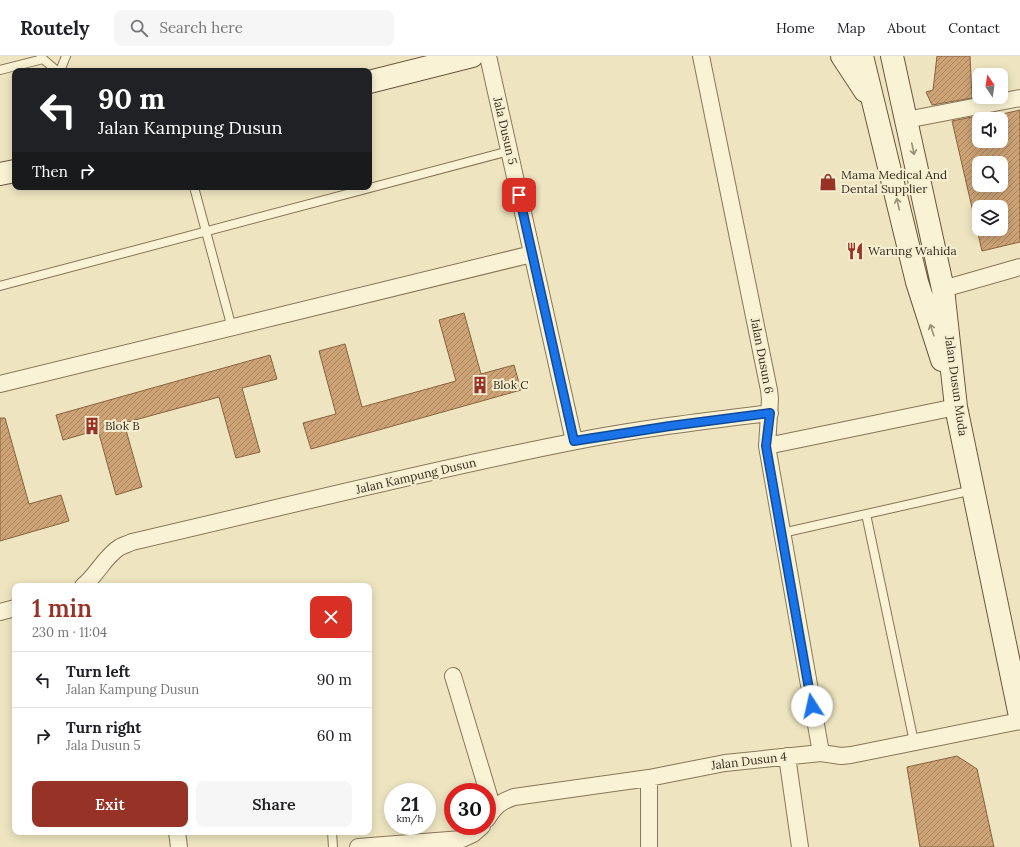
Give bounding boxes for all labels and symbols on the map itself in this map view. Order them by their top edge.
north arrow [972,68,1008,104]
street label: Jala Dusun 5 [490,95,521,166]
one-way arrow [909,142,917,155]
place label: Mama Medical And Dental Supplier [841,167,947,196]
shop icon: Mama Medical And Dental Supplier [818,172,838,192]
pin [502,178,536,212]
one-way arrow [894,198,902,211]
restaurant icon: Warung Wahida [845,241,865,261]
place label: Warung Wahida [868,243,957,258]
street label: Jalan Dusun 6 [748,316,777,395]
one-way arrow [928,323,935,336]
street label: Jalan Dusun Muda [942,334,971,437]
building icon: Blok C [470,375,490,395]
place label: Blok C [493,377,529,392]
building icon: Blok B [82,416,102,436]
place label: Blok B [105,418,140,433]
street label: Jalan Kampung Dusun [353,454,478,497]
position arrow [791,685,833,727]
street label: Jalan Dusun 4 [709,748,788,773]
speed limit sign: 30 [444,783,496,835]

